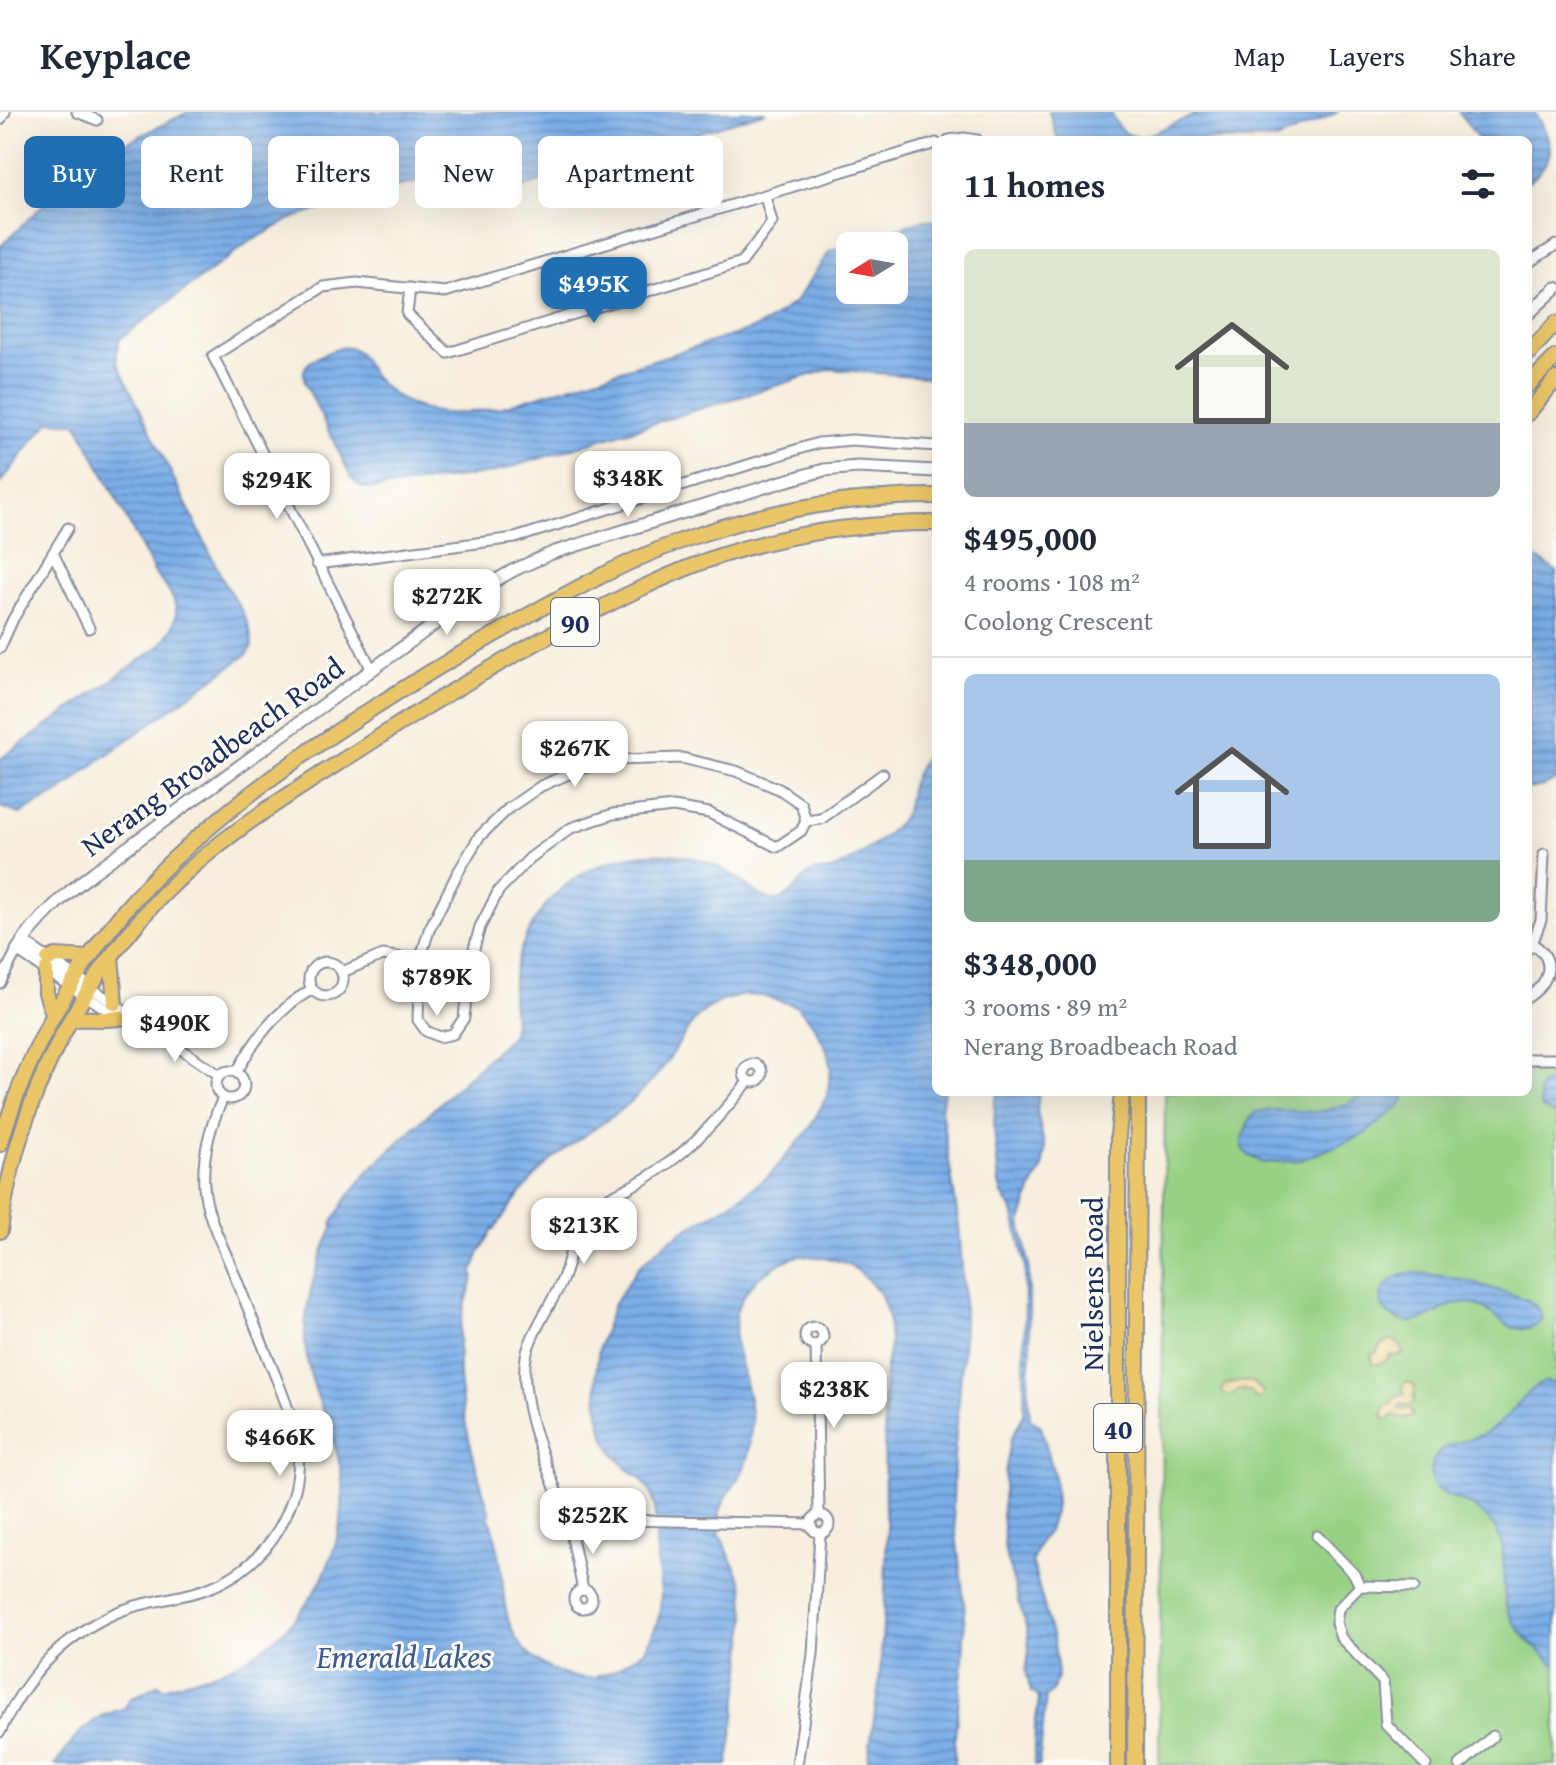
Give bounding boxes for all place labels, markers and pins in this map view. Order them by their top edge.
pin: $495K [538,257,650,325]
pin: $348K [572,451,684,519]
pin: $294K [221,453,333,521]
pin: $272K [391,569,503,637]
pin: $267K [519,721,631,789]
pin: $789K [381,950,493,1018]
pin: $490K [119,996,231,1064]
pin: $213K [528,1198,640,1266]
pin: $238K [778,1362,890,1430]
pin: $466K [224,1410,336,1478]
pin: $252K [537,1488,649,1556]

